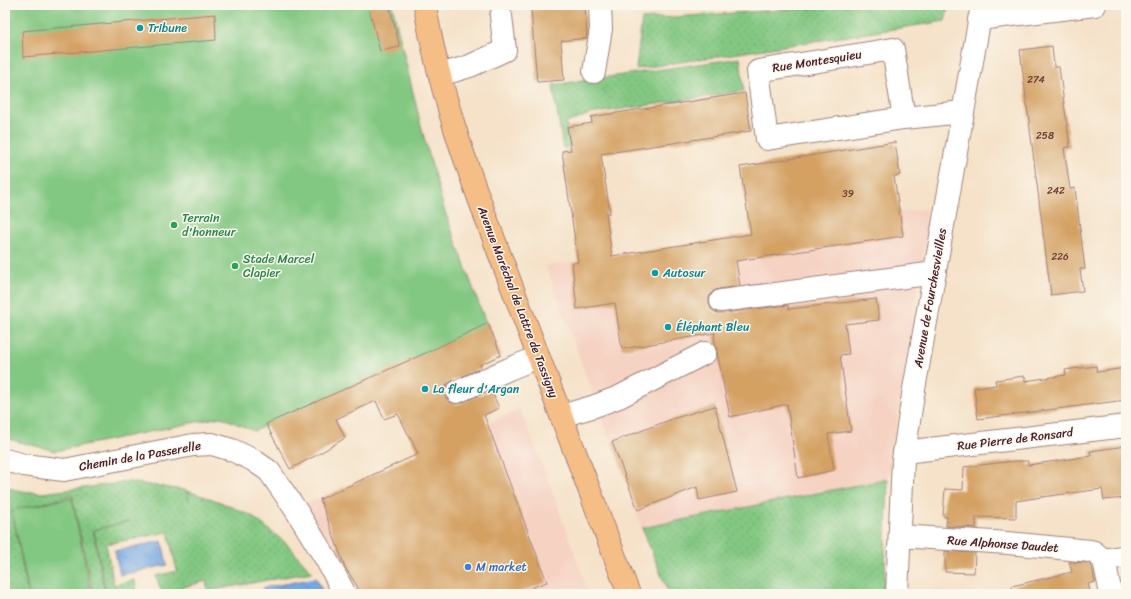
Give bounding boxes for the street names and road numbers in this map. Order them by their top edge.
street label: Rue Montesquieu [771,43,864,79]
street label: Avenue Maréchal de Lattre de Tassigny [471,202,565,402]
street label: Avenue de Fourchesvieilles [907,226,953,371]
street label: Rue Pierre de Ronsard [956,421,1076,457]
street label: Chemin de la Passerelle [77,434,203,478]
street label: Rue Alphonse Daudet [947,529,1059,559]

